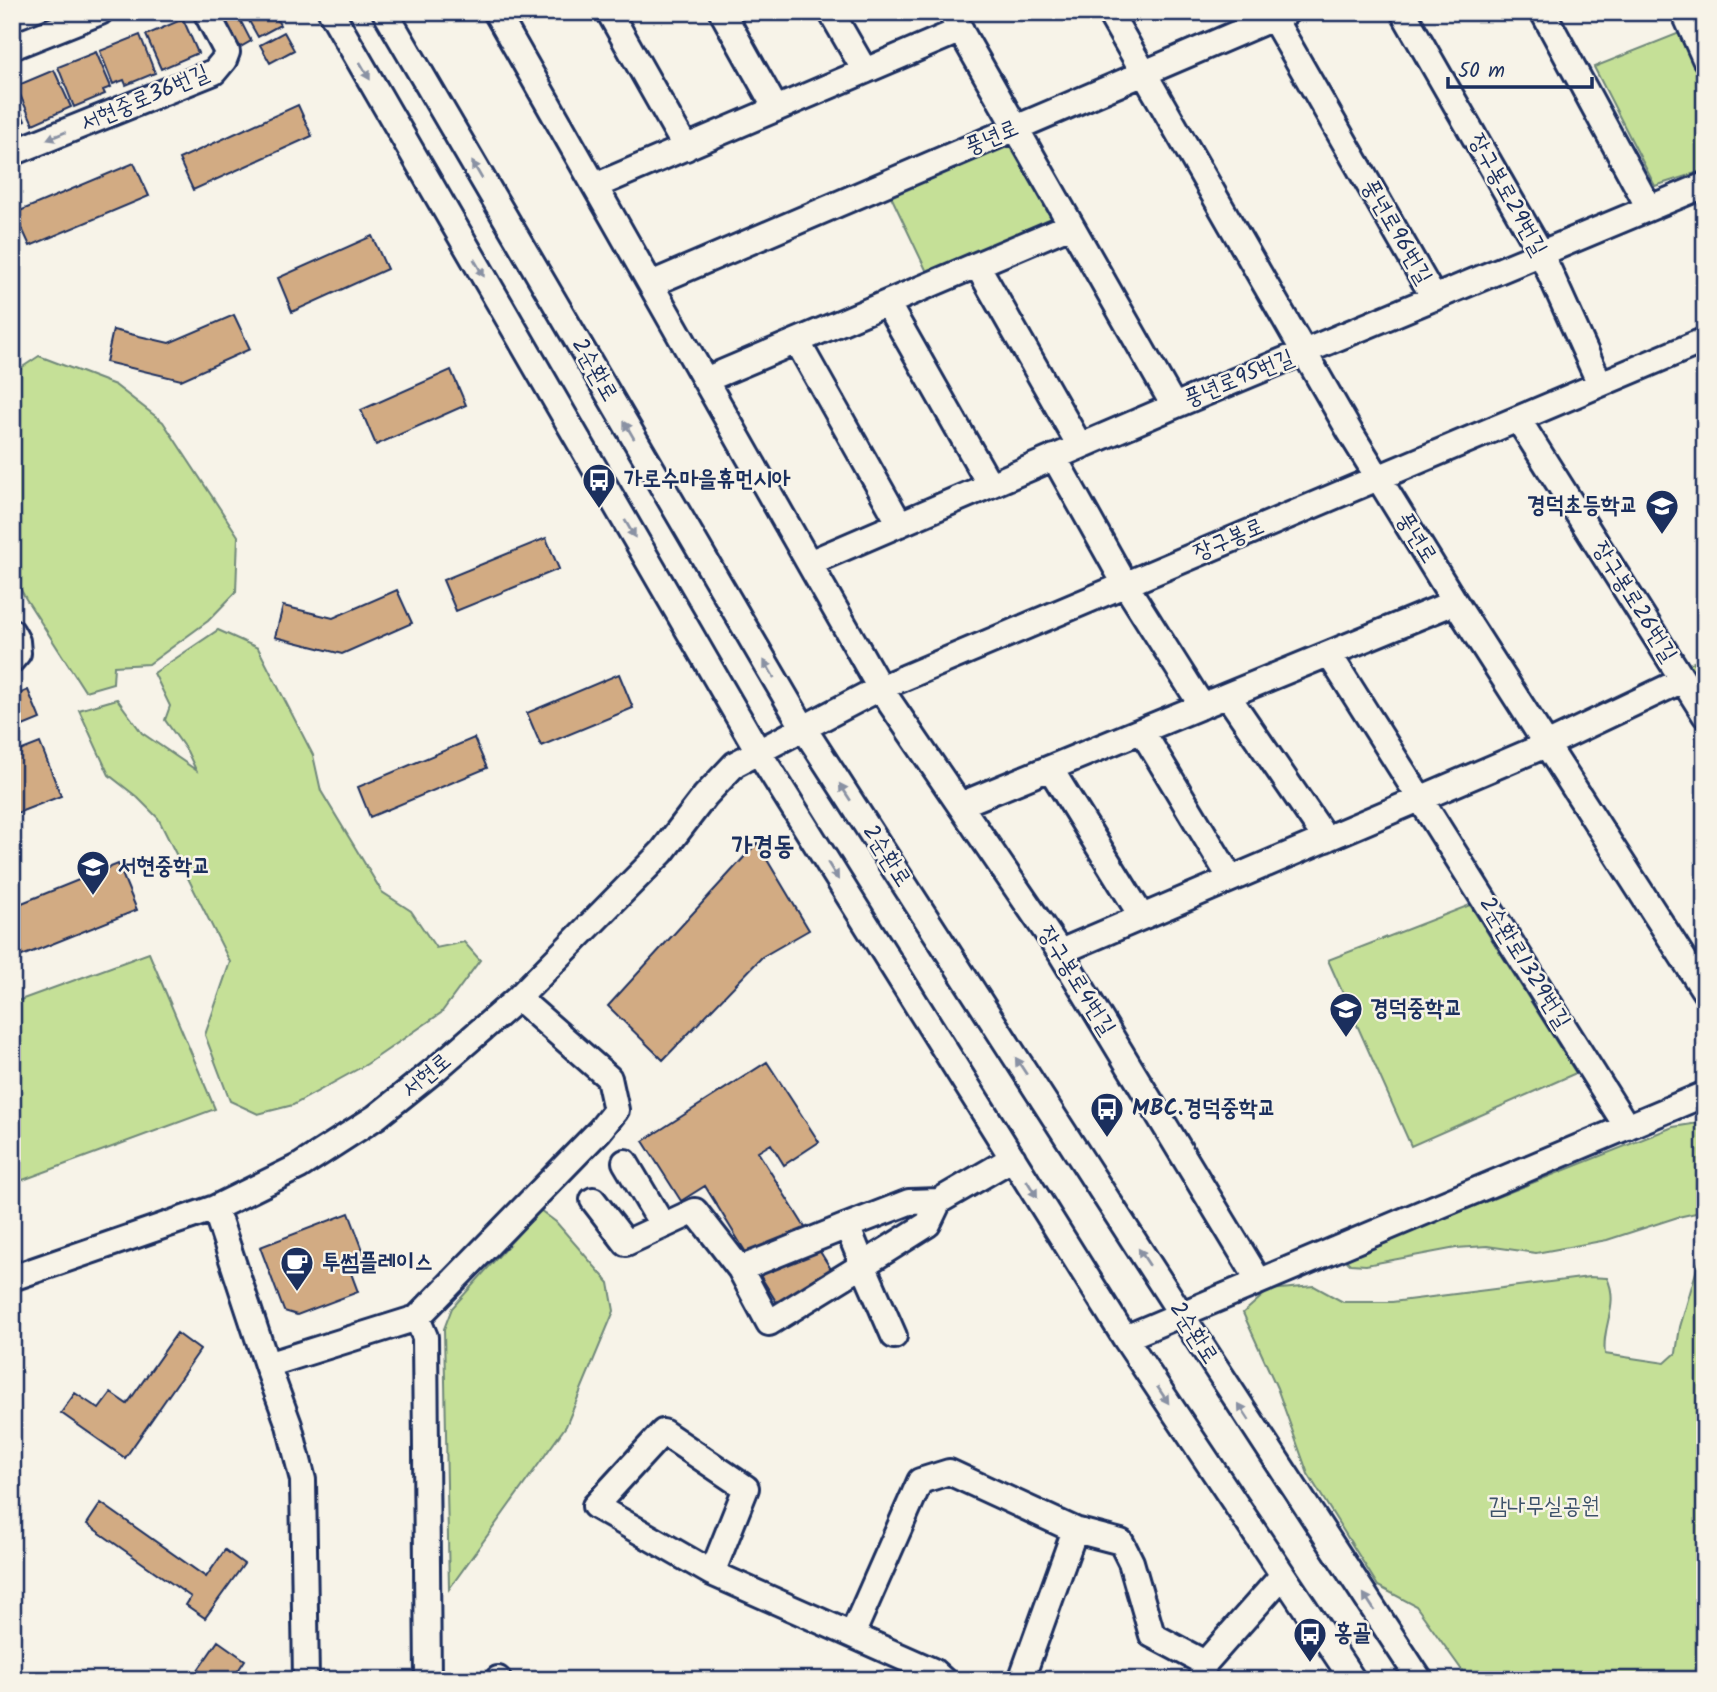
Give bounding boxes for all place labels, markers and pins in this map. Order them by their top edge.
bus stop icon: 가로수마을휴먼시아 [580,461,618,510]
place label: 가로수마을휴먼시아 [624,462,791,498]
school or university icon: 경덕초등학교 [1643,487,1681,536]
place label: 경덕초등학교 [1527,488,1638,524]
school or university icon: 서현중학교 [74,848,112,897]
place label: 서현중학교 [118,849,211,885]
school or university icon: 경덕중학교 [1327,990,1365,1039]
place label: 경덕중학교 [1370,991,1463,1027]
bus stop icon: MBC.경덕중학교 [1088,1090,1126,1139]
place label: MBC.경덕중학교 [1132,1091,1276,1127]
cafe icon: 투썸플레이스 [278,1244,316,1293]
place label: 투썸플레이스 [322,1245,433,1281]
bus stop icon: 홍골 [1291,1615,1329,1664]
place label: 홍골 [1334,1616,1371,1652]

